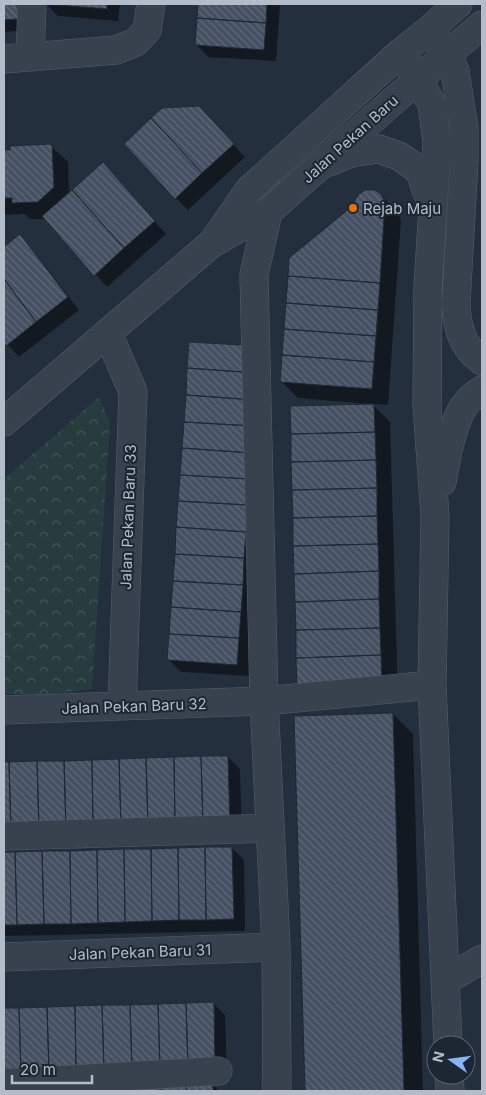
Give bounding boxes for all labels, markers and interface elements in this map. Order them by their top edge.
street label: Jalan Pekan Baru [298,91,402,187]
place label: Rejab Maju [363,199,441,218]
marker: Rejab Maju [347,202,359,214]
street label: Jalan Pekan Baru 33 [116,444,140,590]
street label: Jalan Pekan Baru 32 [61,694,207,718]
street label: Jalan Pekan Baru 31 [68,940,212,964]
north arrow [426,1035,476,1085]
text: N [428,1050,447,1064]
scale bar [12,1052,92,1084]
text: 20 m [20,1060,56,1079]

